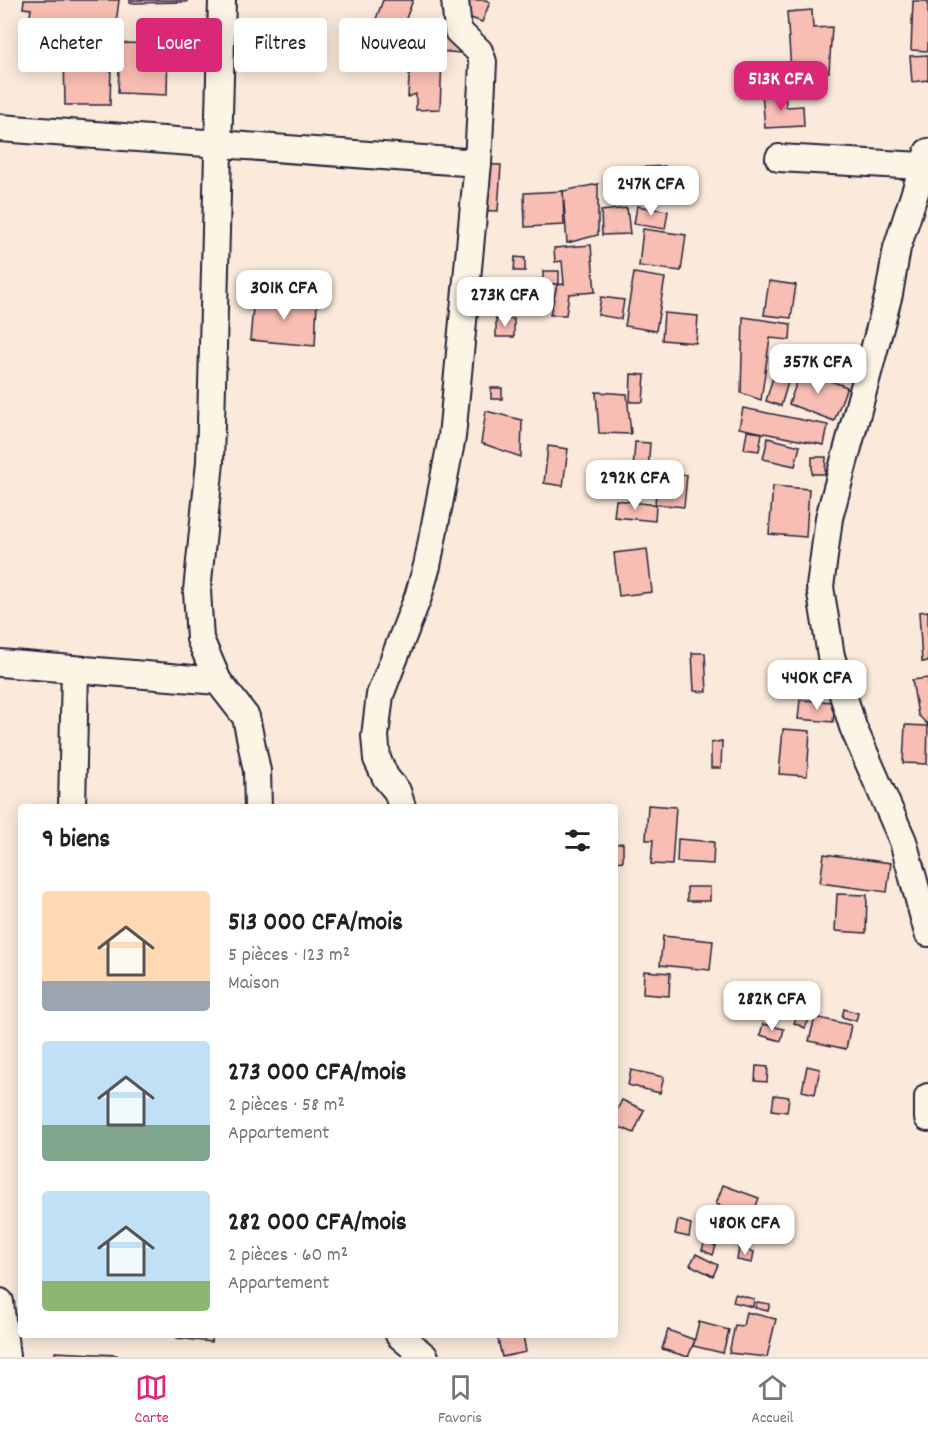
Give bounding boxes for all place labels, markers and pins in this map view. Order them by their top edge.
pin: 513K CFA [719,61,843,112]
pin: 247K CFA [589,166,713,217]
pin: 301K CFA [222,270,346,321]
pin: 273K CFA [443,277,567,328]
pin: 357K CFA [756,344,880,395]
pin: 292K CFA [573,460,697,511]
pin: 440K CFA [755,660,879,711]
pin: 282K CFA [710,981,834,1032]
pin: 480K CFA [683,1205,807,1256]

